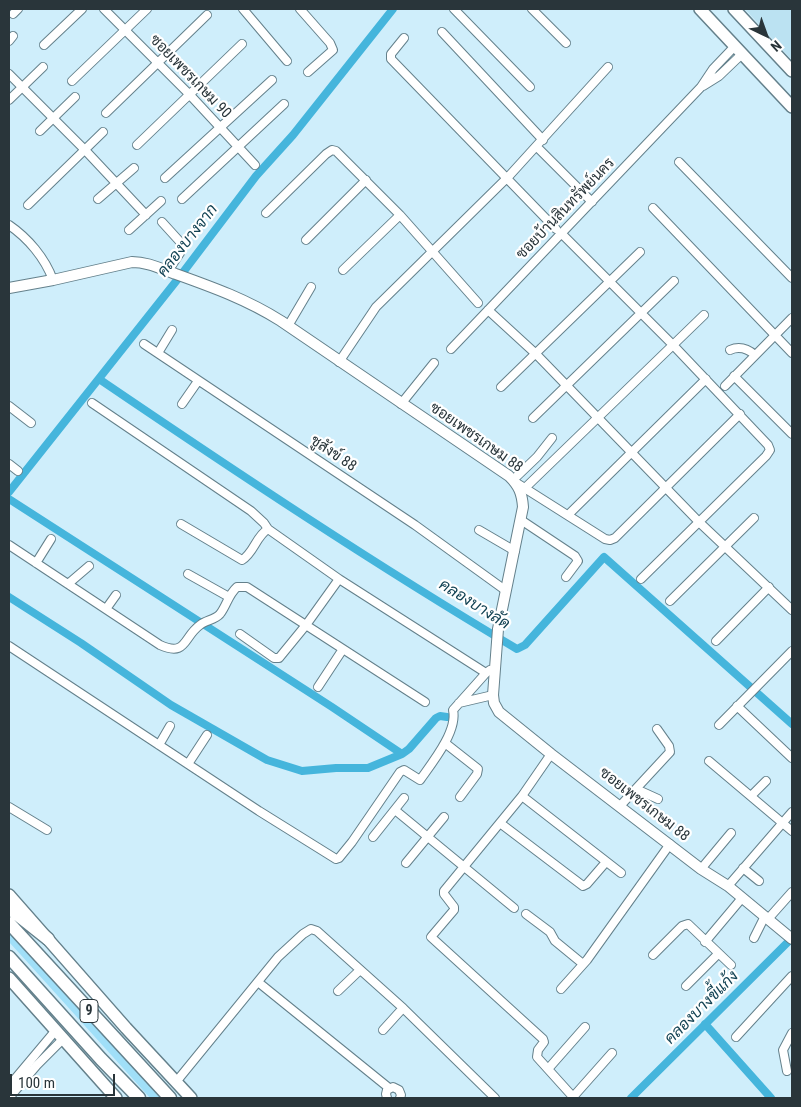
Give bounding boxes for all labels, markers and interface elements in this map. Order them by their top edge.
north arrow [741,10,791,60]
street label: ซอยเพชรเกษม 90 [146,31,234,123]
text: N [768,37,785,55]
street label: ซอยบ้านสินทรัพย์นคร [513,155,619,263]
water label: คลองบางจาก [154,201,222,281]
street label: ซอยเพชรเกษม 88 [426,399,526,477]
street label: ชูสังข์ 88 [307,432,359,476]
water label: คลองบางลัด [435,576,513,634]
street label: ซอยเพชรเกษม 88 [595,764,693,846]
water label: คลองบางขี้แก้ง [661,967,743,1049]
road number: 9 [80,999,98,1022]
scale bar [12,1064,118,1096]
text: 100 m [18,1074,55,1092]

